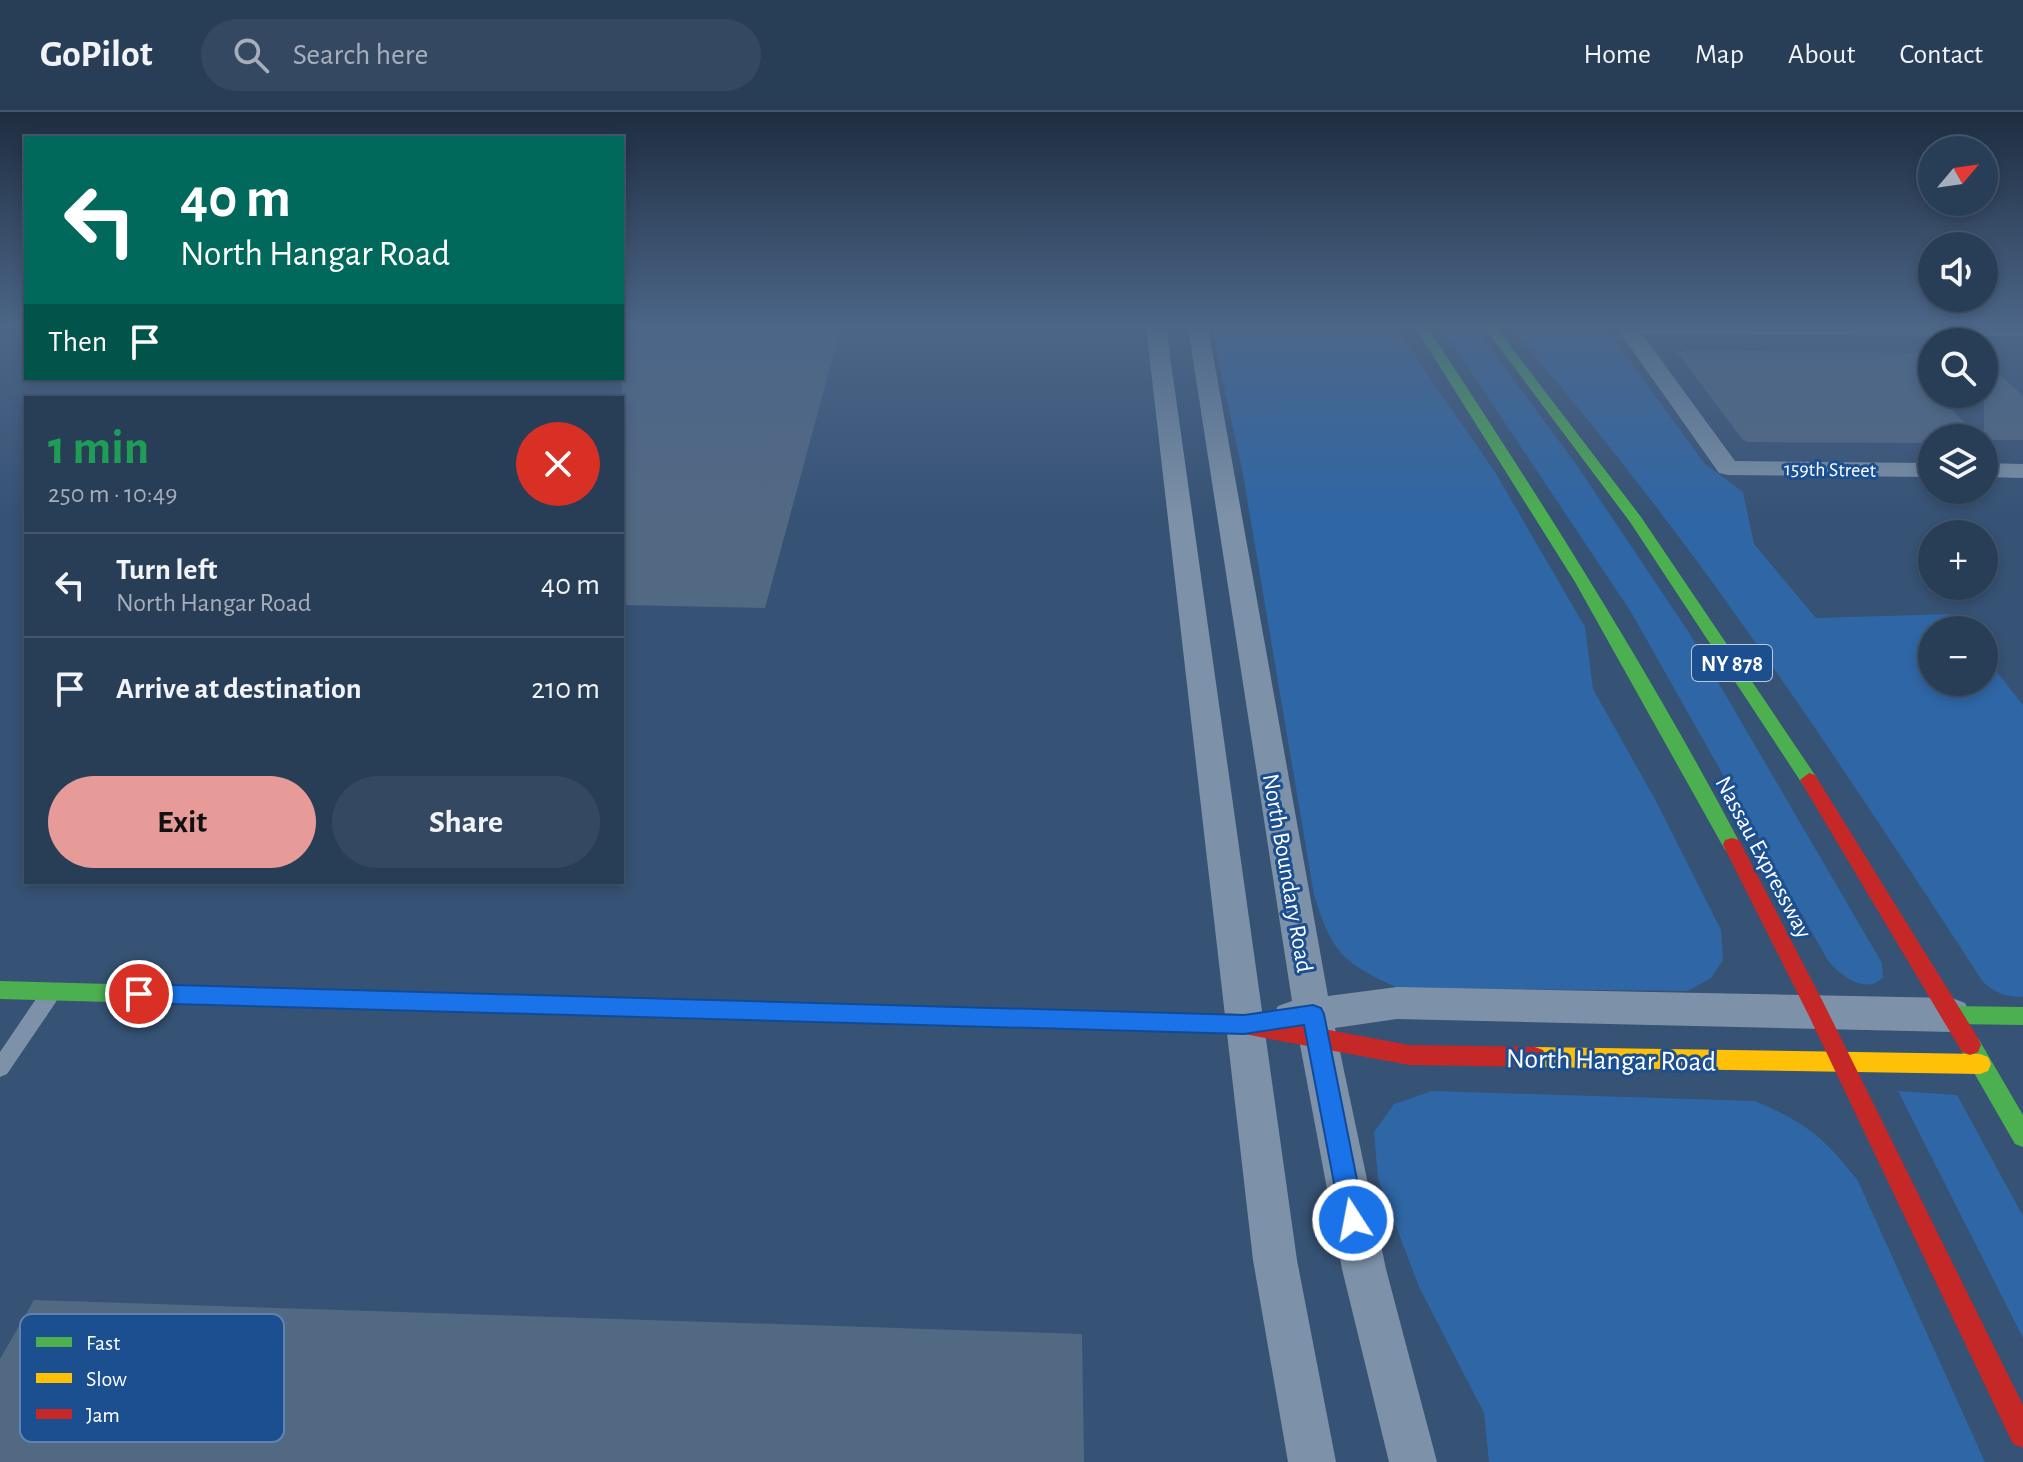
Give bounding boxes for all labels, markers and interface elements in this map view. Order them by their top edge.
search box [201,19,761,91]
icon: search [229,33,273,77]
text: GoPilot [40,36,153,74]
text: Search here [293,40,428,70]
text: Home [1584,41,1651,69]
text: Map [1695,41,1744,69]
text: About [1788,41,1856,69]
text: Contact [1900,41,1983,69]
north arrow [1918,136,1998,216]
map controls [1918,136,1998,696]
icon: left [48,168,152,272]
text: 40 m [180,171,291,227]
button: sound [1918,232,1998,312]
text: North Hangar Road [180,236,450,272]
icon: arrive [123,320,167,364]
text: Then [48,327,107,357]
button: search [1918,328,1998,408]
button: close [516,422,600,506]
button: layers [1918,424,1998,504]
text: 1 min [48,425,149,473]
street label: 159th Street [1784,459,1877,481]
text: 250 m · 10:49 [48,481,177,507]
button: + [1918,520,1998,600]
text: Turn left [116,555,217,585]
icon: left [48,563,92,607]
text: 40 m [541,570,600,600]
text: North Hangar Road [116,590,311,616]
button: − [1918,616,1998,696]
road number: NY 878 [1692,645,1772,681]
icon: arrive [48,667,92,711]
text: Arrive at destination [116,674,362,704]
text: 210 m [531,674,600,704]
street label: North Boundary Road [1258,772,1316,974]
street label: Nassau Expressway [1710,773,1816,942]
button: Exit [48,776,316,868]
button: Share [332,776,600,868]
pin [105,960,173,1028]
icon: arrive [117,972,161,1016]
street label: North Hangar Road [1506,1045,1716,1077]
position arrow [1311,1178,1395,1262]
legend [20,1314,284,1442]
text: Fast [86,1332,120,1354]
text: Slow [86,1368,127,1390]
text: Jam [86,1404,120,1426]

